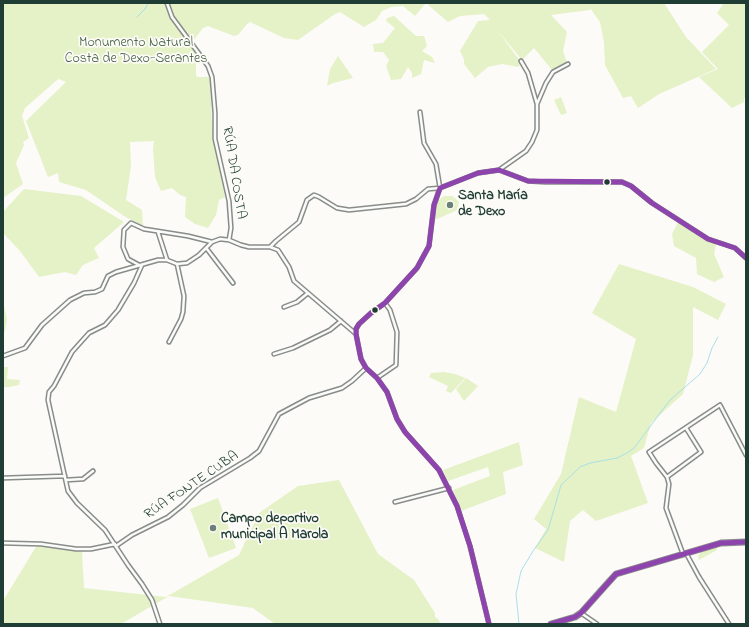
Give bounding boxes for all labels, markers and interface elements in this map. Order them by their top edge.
park label: Monumento Natural Costa de Dexo-Serantes [65,36,207,68]
street label: RÚA DA COSTA [217,126,249,220]
unlabelled marker [602,177,612,187]
place label: Santa María de Dexo [458,189,528,222]
marker: Santa María de Dexo [445,200,455,210]
unlabelled marker [370,305,380,315]
street label: RÚA FONTE CUBA [142,448,242,524]
place label: Campo deportivo municipal A Marola [221,512,328,544]
marker: Campo deportivo municipal A Marola [208,523,218,533]

